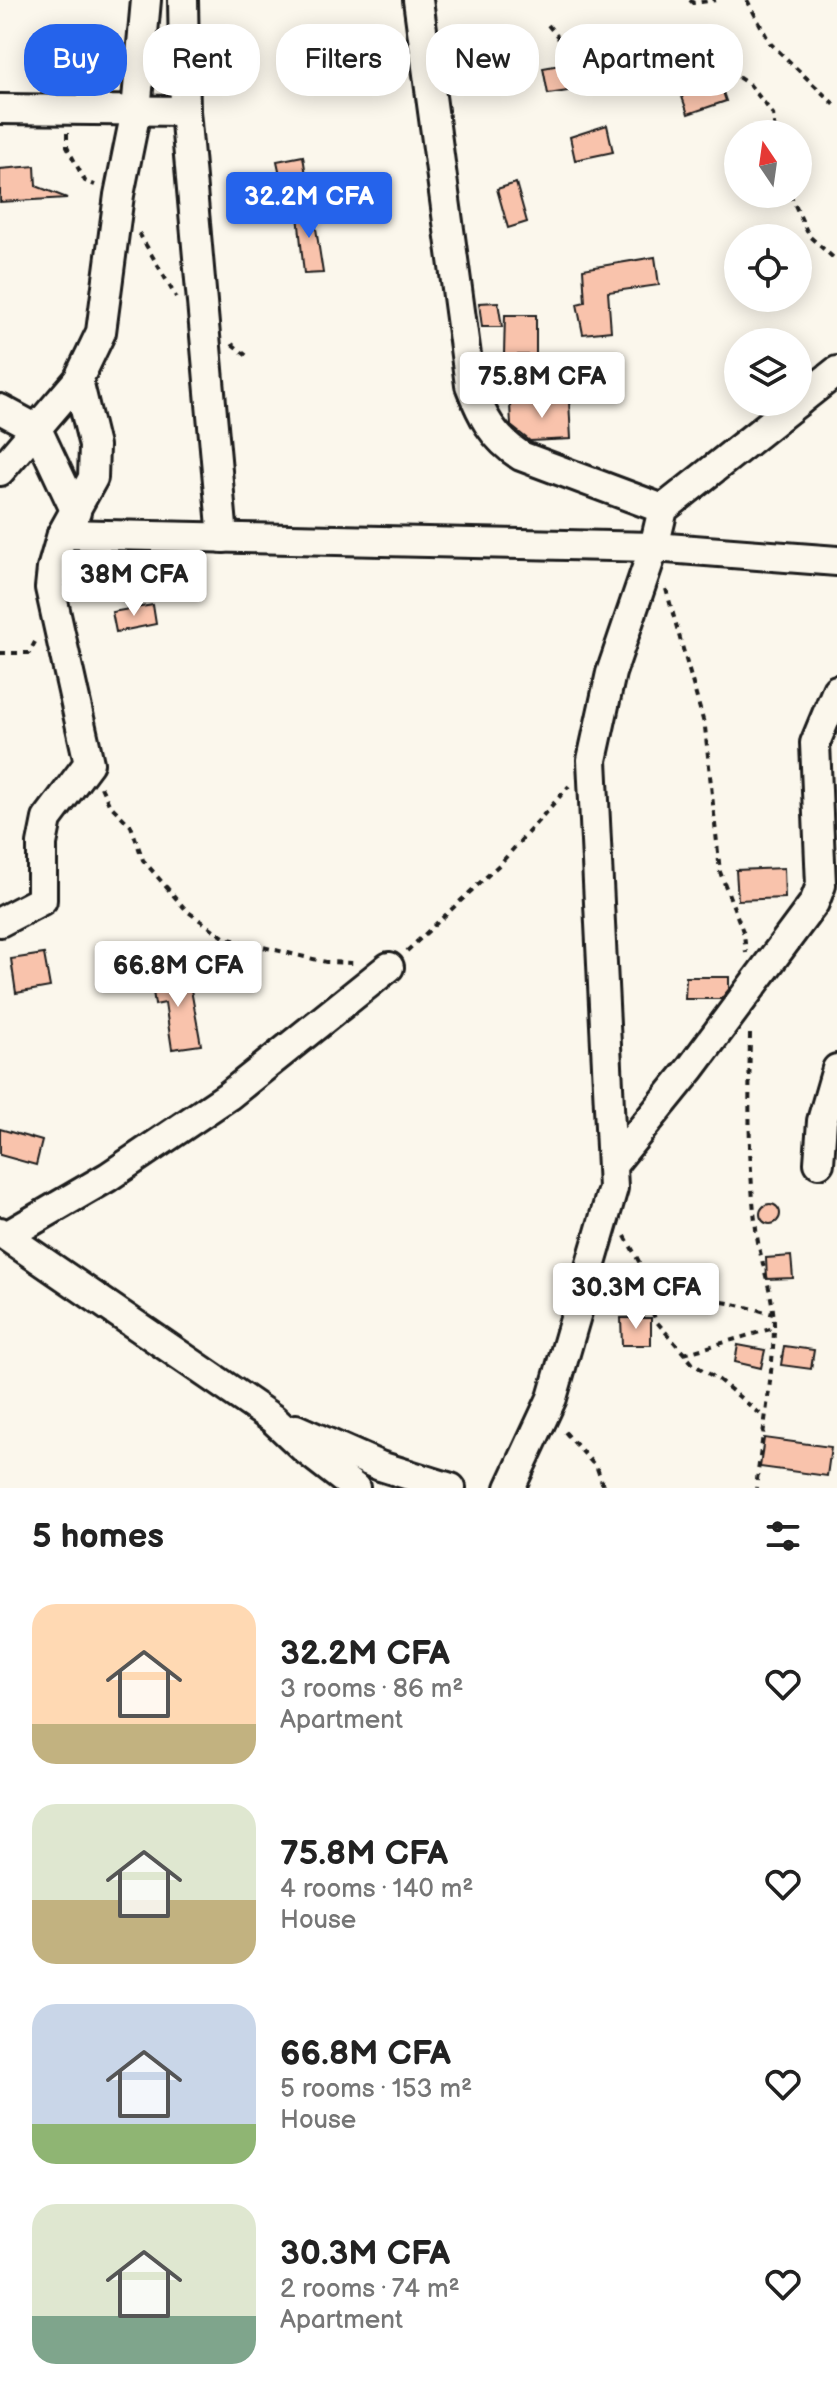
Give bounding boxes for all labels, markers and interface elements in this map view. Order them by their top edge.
chip: Buy [24,24,127,96]
chip: Rent [143,24,260,96]
chip: Filters [276,24,410,96]
chip: New [426,24,539,96]
chip: Apartment [555,24,743,96]
north arrow [724,120,812,208]
map controls [724,120,812,416]
pin: 32.2M CFA [217,172,401,240]
text: 32.2M CFA [244,182,374,213]
button: locate [724,224,812,312]
button: layers [724,328,812,416]
pin: 75.8M CFA [450,352,634,420]
text: 75.8M CFA [478,362,606,393]
pin: 38M CFA [60,550,208,618]
text: 38M CFA [80,560,188,591]
pin: 66.8M CFA [86,941,270,1009]
text: 66.8M CFA [113,951,243,982]
pin: 30.3M CFA [544,1263,728,1331]
text: 30.3M CFA [571,1273,701,1304]
icon: filters [761,1514,805,1558]
text: 5 homes [32,1516,164,1557]
text: 32.2M CFA [280,1633,450,1674]
icon: home [96,1636,192,1732]
icon: heart [761,1662,805,1706]
text: 3 rooms · 86 m² [280,1674,464,1705]
text: Apartment [280,1705,403,1736]
text: 75.8M CFA [280,1833,448,1874]
icon: home [96,1836,192,1932]
icon: heart [761,1862,805,1906]
text: 4 rooms · 140 m² [280,1874,474,1905]
text: House [280,1905,356,1936]
text: 66.8M CFA [280,2033,451,2074]
icon: home [96,2036,192,2132]
icon: heart [761,2062,805,2106]
text: 5 rooms · 153 m² [280,2074,472,2105]
text: House [280,2105,356,2136]
text: 30.3M CFA [280,2233,450,2274]
icon: home [96,2236,192,2332]
icon: heart [761,2262,805,2306]
text: 2 rooms · 74 m² [280,2274,460,2305]
text: Apartment [280,2305,403,2336]

